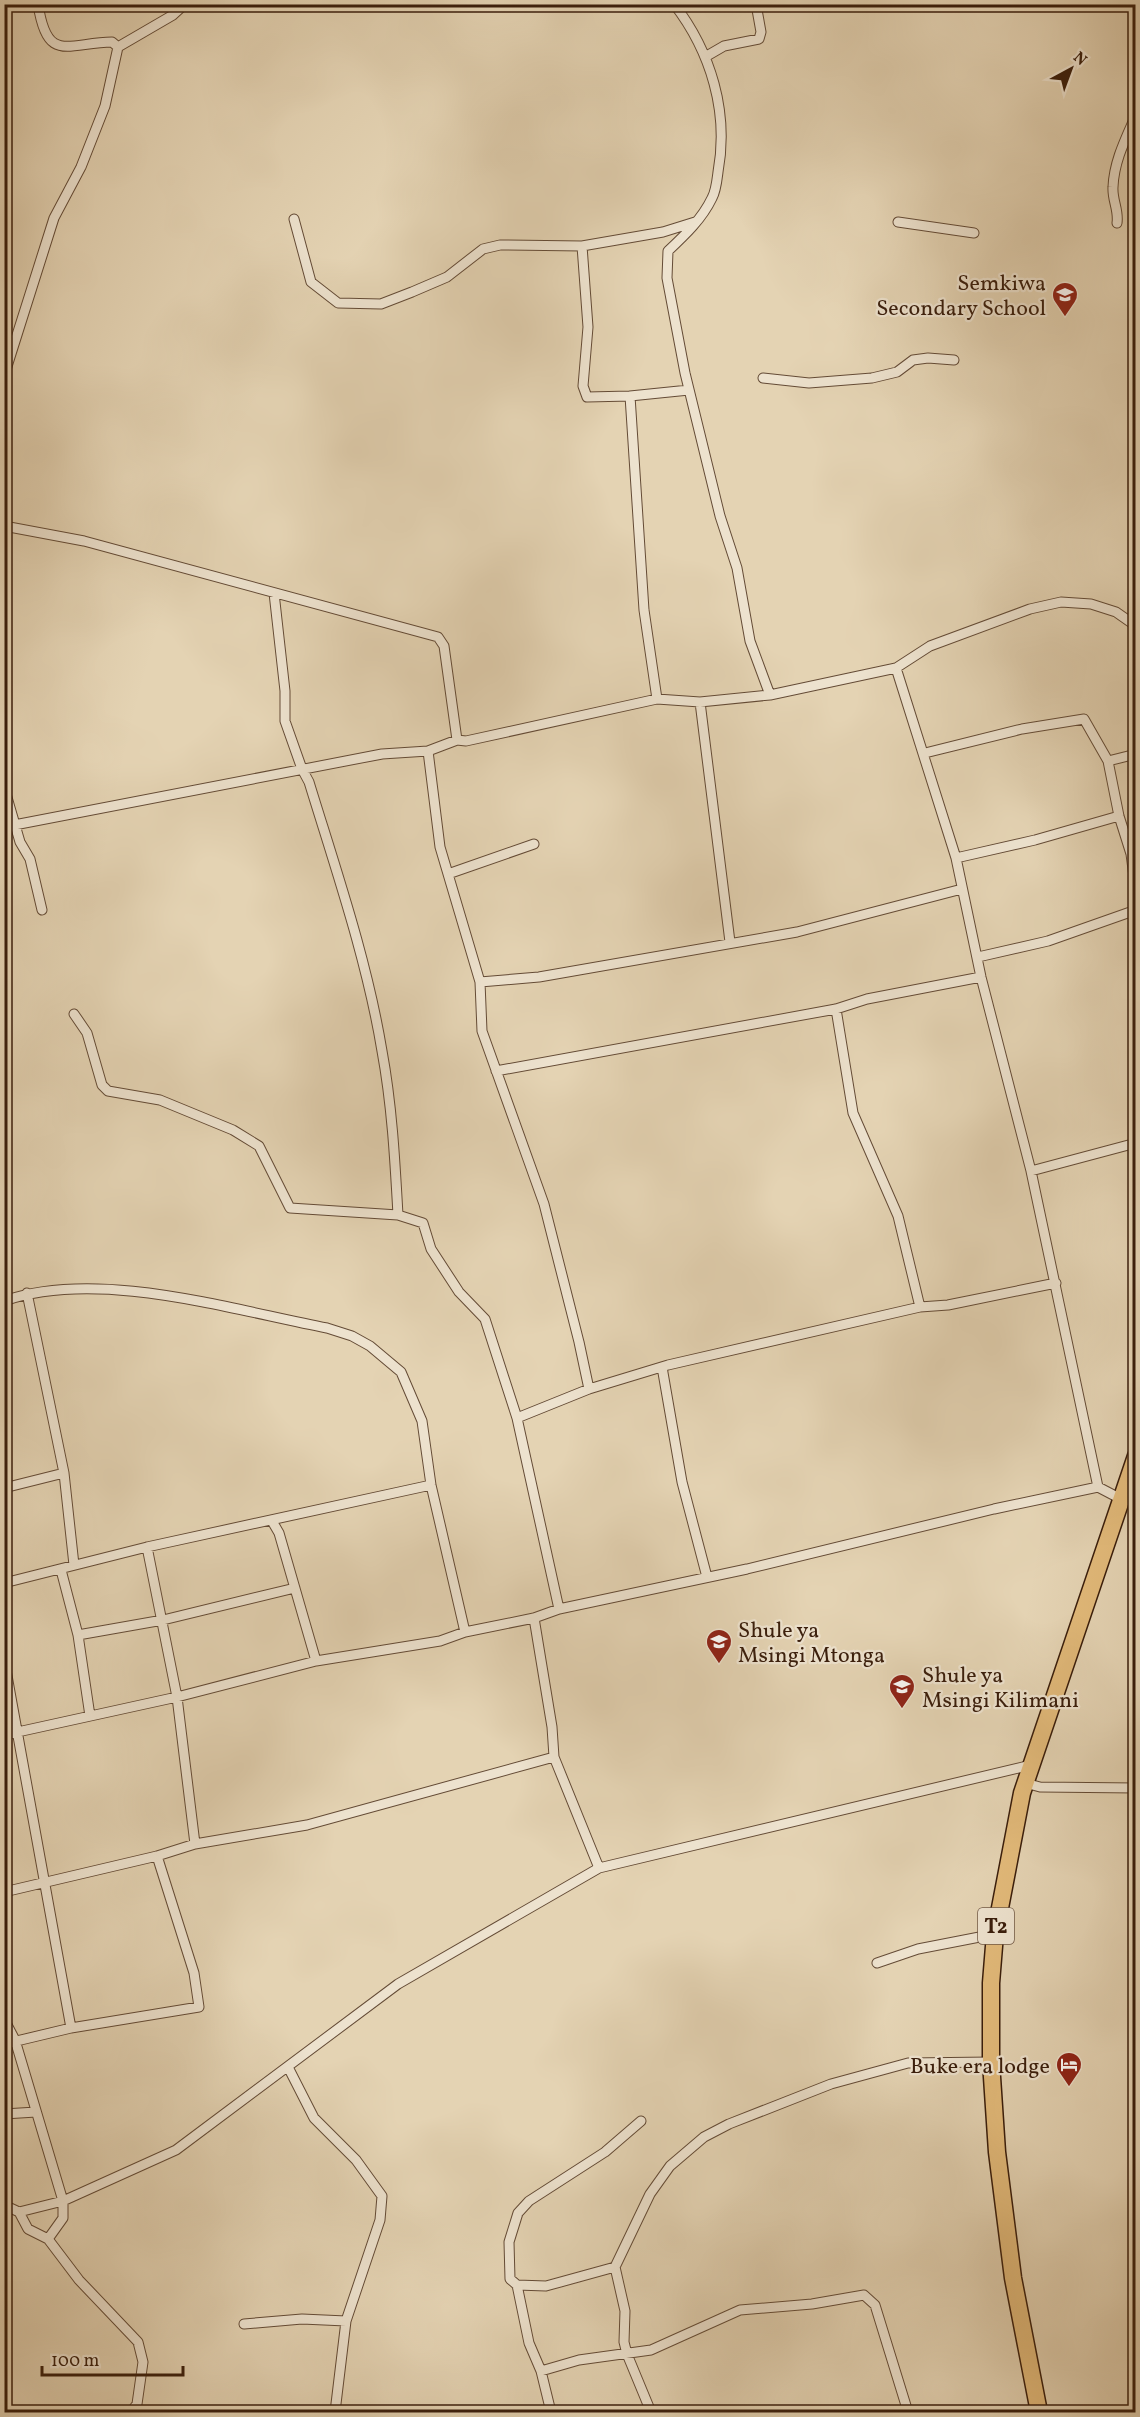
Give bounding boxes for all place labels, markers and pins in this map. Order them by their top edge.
place label: Semkiwa Secondary School [876,269,1046,325]
school or university icon: Semkiwa Secondary School [1050,280,1080,318]
place label: Shule ya Msingi Mtonga [738,1616,885,1672]
school or university icon: Shule ya Msingi Mtonga [704,1627,734,1665]
place label: Shule ya Msingi Kilimani [922,1661,1079,1717]
school or university icon: Shule ya Msingi Kilimani [887,1672,917,1710]
hotel icon: Buke era lodge [1054,2050,1084,2088]
place label: Buke era lodge [910,2052,1050,2083]

